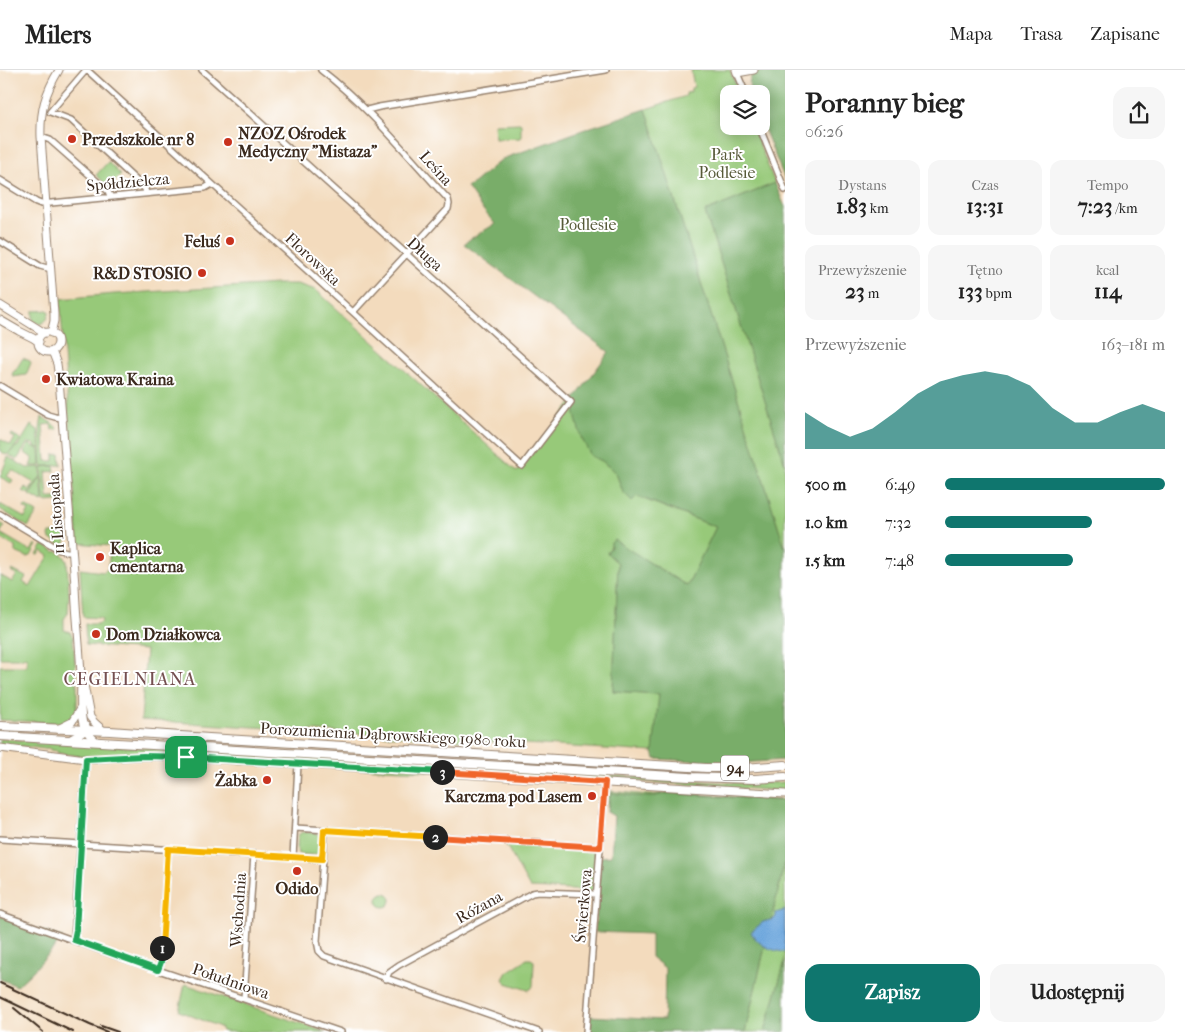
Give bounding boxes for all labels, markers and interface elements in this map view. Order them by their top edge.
text: Milers [25,21,91,49]
text: Mapa [950,24,992,45]
text: Trasa [1020,24,1062,45]
text: Zapisane [1090,24,1160,45]
map controls [720,85,770,135]
button: layers [720,85,770,135]
text: Poranny bieg [805,86,964,119]
button: share [1113,87,1165,139]
text: 06:26 [805,122,843,141]
place label: NZOZ Ośrodek Medyczny "Mistaza" [237,124,378,162]
place label: Przedszkole nr 8 [82,130,194,149]
marker: Przedszkole nr 8 [66,133,78,145]
marker: NZOZ Ośrodek Medyczny "Mistaza" [222,136,234,148]
park label: Park Podlesie [699,145,755,182]
street label: Leśna [415,147,457,190]
street label: Spółdzielcza [86,169,171,195]
text: Dystans [838,177,886,194]
text: Czas [971,177,999,194]
text: Tempo [1087,177,1128,194]
text: 1.83 [836,194,867,218]
text: 13:31 [966,194,1004,218]
text: 7:23 [1078,194,1112,218]
text: km [867,200,889,217]
text: /km [1112,200,1138,217]
park label: Podlesie [560,215,616,234]
street label: Florowska [281,229,345,290]
place label: Feluś [183,232,221,251]
street label: Długa [403,233,447,275]
marker: Feluś [224,235,236,247]
text: Przewyższenie [818,262,907,279]
text: Tętno [967,262,1003,279]
text: kcal [1096,262,1119,279]
place label: R&D STOSIO [93,264,192,283]
marker: R&D STOSIO [196,267,208,279]
text: 23 [845,279,865,303]
text: 133 [958,279,983,303]
text: 114 [1094,279,1121,303]
text: m [865,285,879,302]
text: bpm [983,285,1012,302]
text: Przewyższenie [805,335,907,354]
text: 163–181 m [1101,335,1165,354]
place label: Kwiatowa Kraina [56,370,175,389]
marker: Kwiatowa Kraina [40,373,52,385]
street label: 11 Listopada [44,472,68,555]
text: 500 m [805,475,846,494]
text: 6:49 [885,475,915,494]
text: 1.0 km [805,513,848,532]
text: 7:32 [885,513,911,532]
place label: Kaplica cmentarna [110,539,185,576]
marker: Kaplica cmentarna [94,551,106,563]
text: 1.5 km [805,551,845,570]
text: 7:48 [885,551,914,570]
place label: Dom Działkowca [106,625,221,644]
marker: Dom Działkowca [90,628,102,640]
district label: CEGIELNIANA [63,669,197,690]
street label: Porozumienia Dąbrowskiego 1980 roku [260,719,526,751]
pin [165,736,207,778]
icon: arrive [172,743,200,771]
road number: 94 [721,756,749,780]
pin: 3 [430,760,454,784]
text: 3 [440,764,445,781]
place label: Żabka [215,770,258,790]
marker: Żabka [261,774,273,786]
place label: Karczma pod Lasem [445,787,583,807]
marker: Karczma pod Lasem [586,790,598,802]
pin: 2 [422,824,448,850]
text: 2 [432,829,439,846]
marker: Odido [291,865,303,877]
street label: Świerkowa [569,868,596,944]
street label: Wschodnia [226,871,250,949]
place label: Odido [276,879,318,898]
street label: Różana [452,886,506,928]
pin: 1 [150,936,174,960]
text: 1 [160,940,165,957]
street label: Południowa [190,959,273,1003]
button: Zapisz [805,964,980,1022]
button: Udostępnij [990,964,1165,1022]

